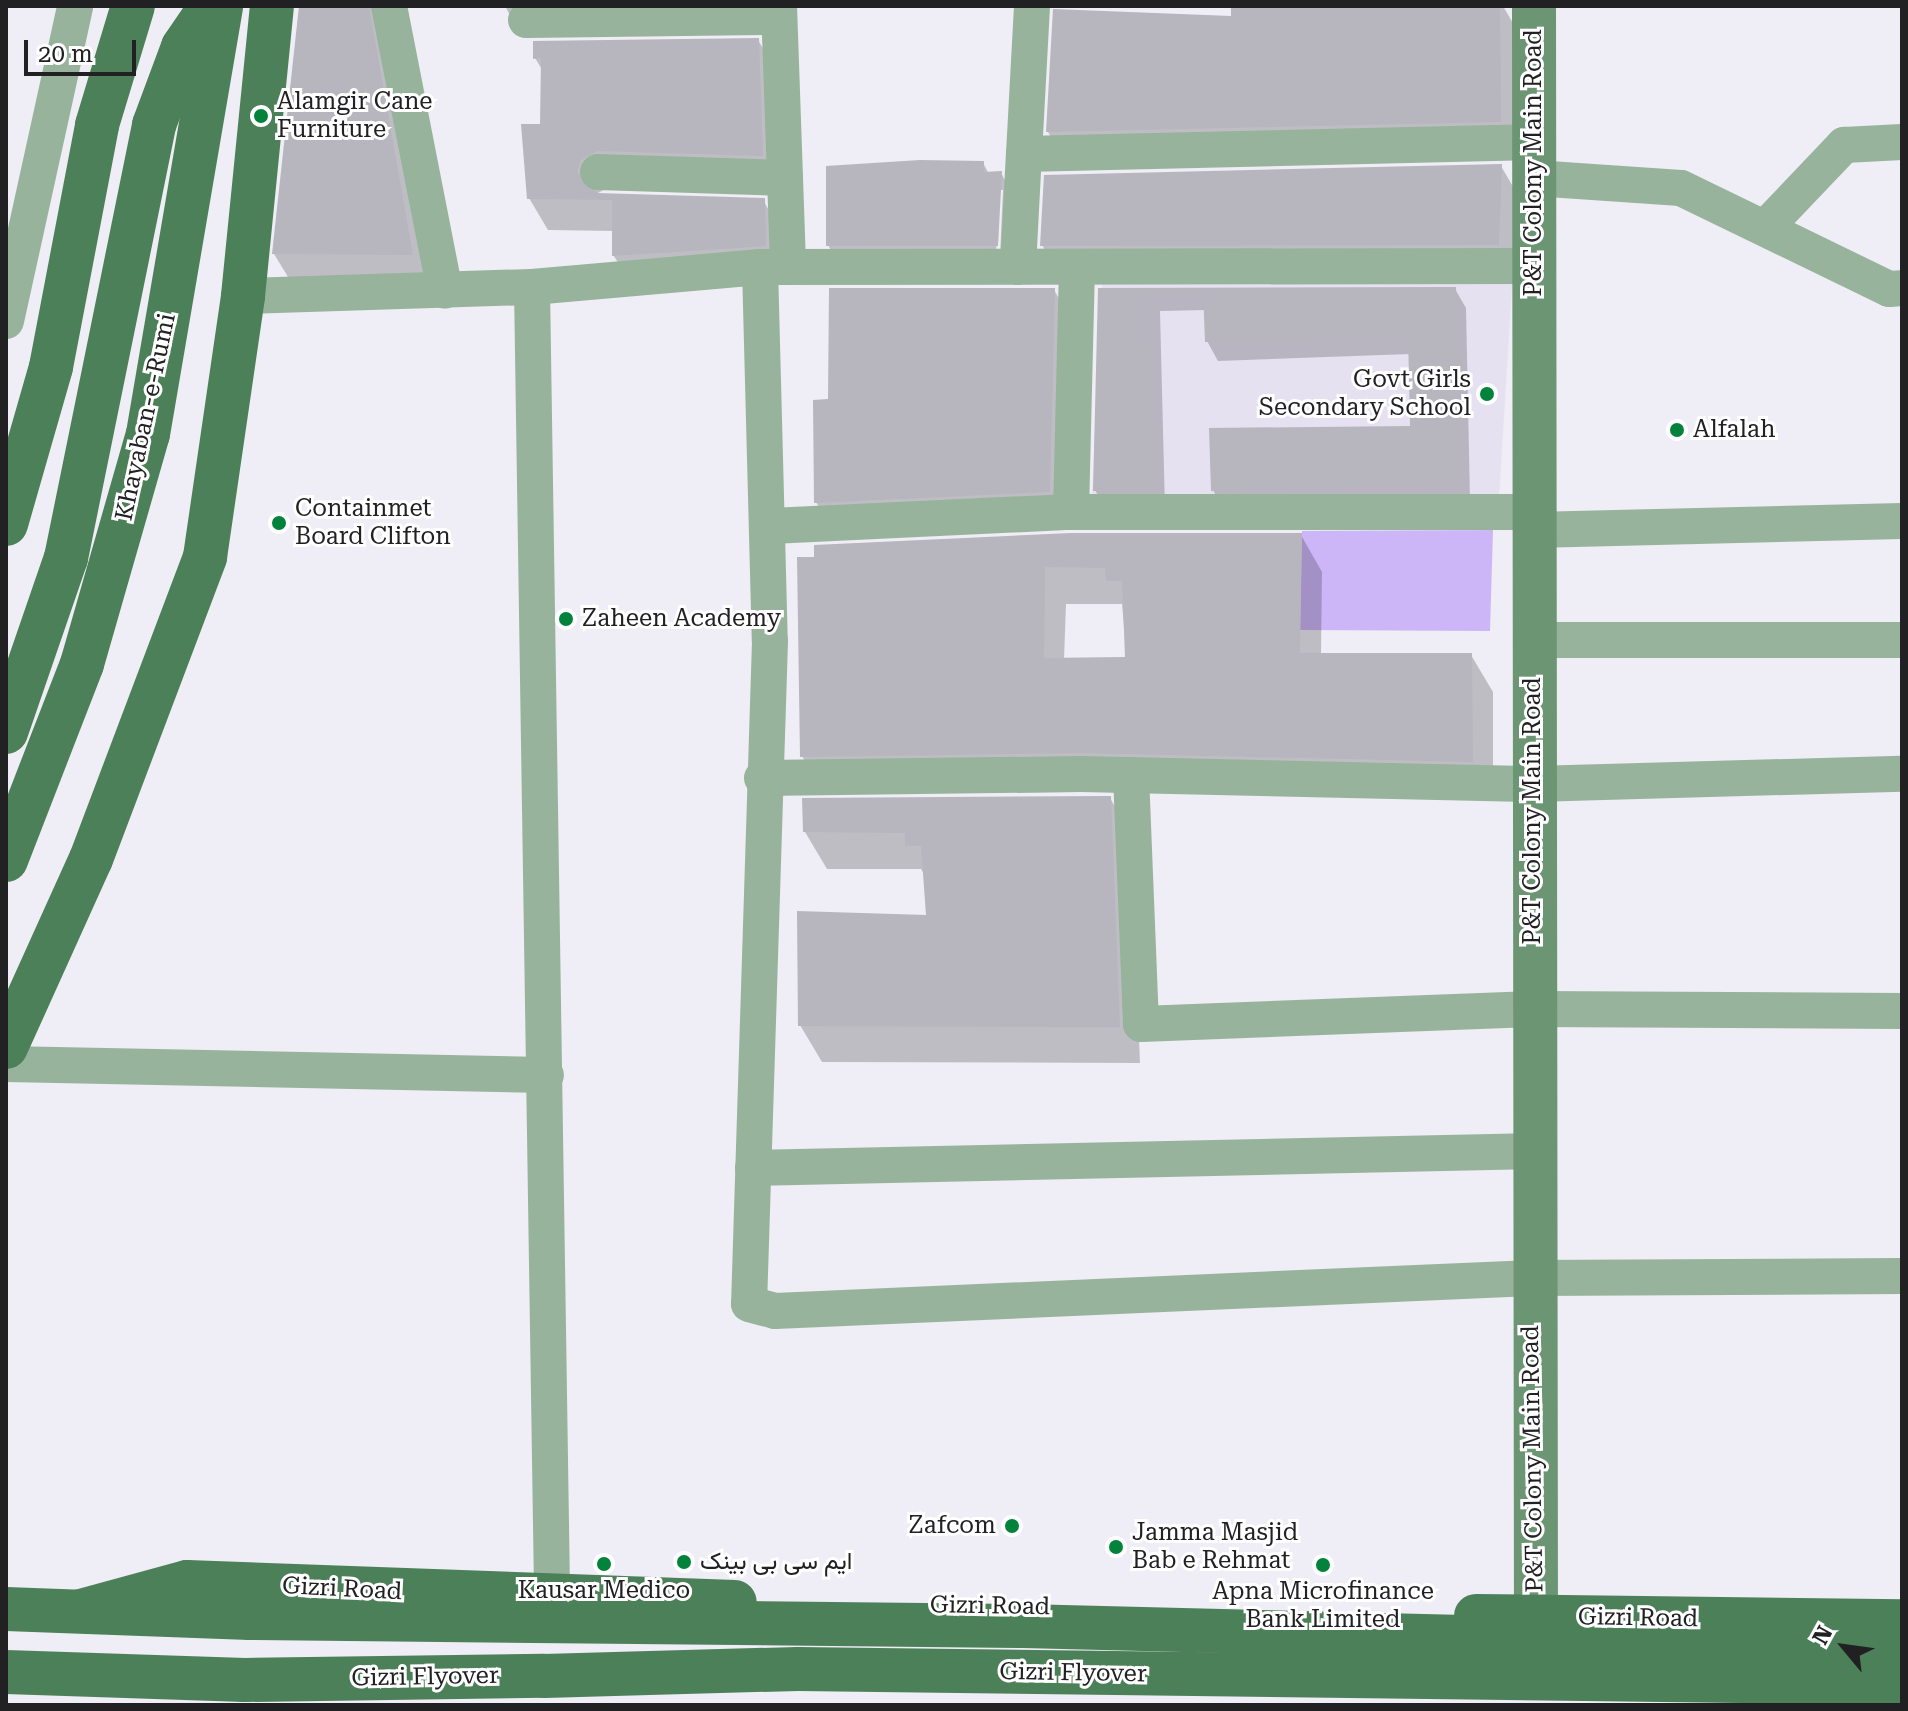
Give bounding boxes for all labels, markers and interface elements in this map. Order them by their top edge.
scale bar [28,24,140,74]
street label: P&T Colony Main Road [1520,29,1548,297]
text: 20 m [38,40,93,68]
place label: Alamgir Cane Furniture [277,88,433,144]
marker: Alamgir Cane Furniture [252,107,270,125]
street label: Khayaban-e-Rumi [110,311,182,523]
place label: Govt Girls Secondary School [1259,366,1471,422]
marker: Govt Girls Secondary School [1478,385,1496,403]
place label: Alfalah [1693,416,1776,444]
marker: Alfalah [1668,421,1686,439]
place label: Containmet Board Clifton [295,495,451,551]
marker: Containmet Board Clifton [270,514,288,532]
place label: Zaheen Academy [582,605,781,633]
marker: Zaheen Academy [557,610,575,628]
street label: P&T Colony Main Road [1519,677,1547,945]
street label: P&T Colony Main Road [1516,1325,1550,1593]
place label: Zafcom [909,1512,996,1540]
marker: Zafcom [1003,1517,1021,1535]
place label: Jamma Masjid Bab e Rehmat [1132,1519,1298,1575]
marker: Jamma Masjid Bab e Rehmat [1107,1538,1125,1556]
place label: ایم سی بی بینک [700,1548,852,1576]
marker: ایم سی بی بینک [675,1553,693,1571]
marker: Kausar Medico [595,1555,613,1573]
marker: Apna Microfinance Bank Limited [1314,1556,1332,1574]
street label: Gizri Road [281,1571,403,1607]
place label: Kausar Medico [518,1577,690,1605]
place label: Apna Microfinance Bank Limited [1212,1578,1434,1634]
street label: Gizri Road [930,1591,1050,1621]
street label: Gizri Road [1578,1603,1698,1633]
north arrow [1804,1607,1884,1687]
text: N [1808,1622,1838,1649]
street label: Gizri Flyover [999,1657,1147,1689]
street label: Gizri Flyover [351,1661,499,1693]

